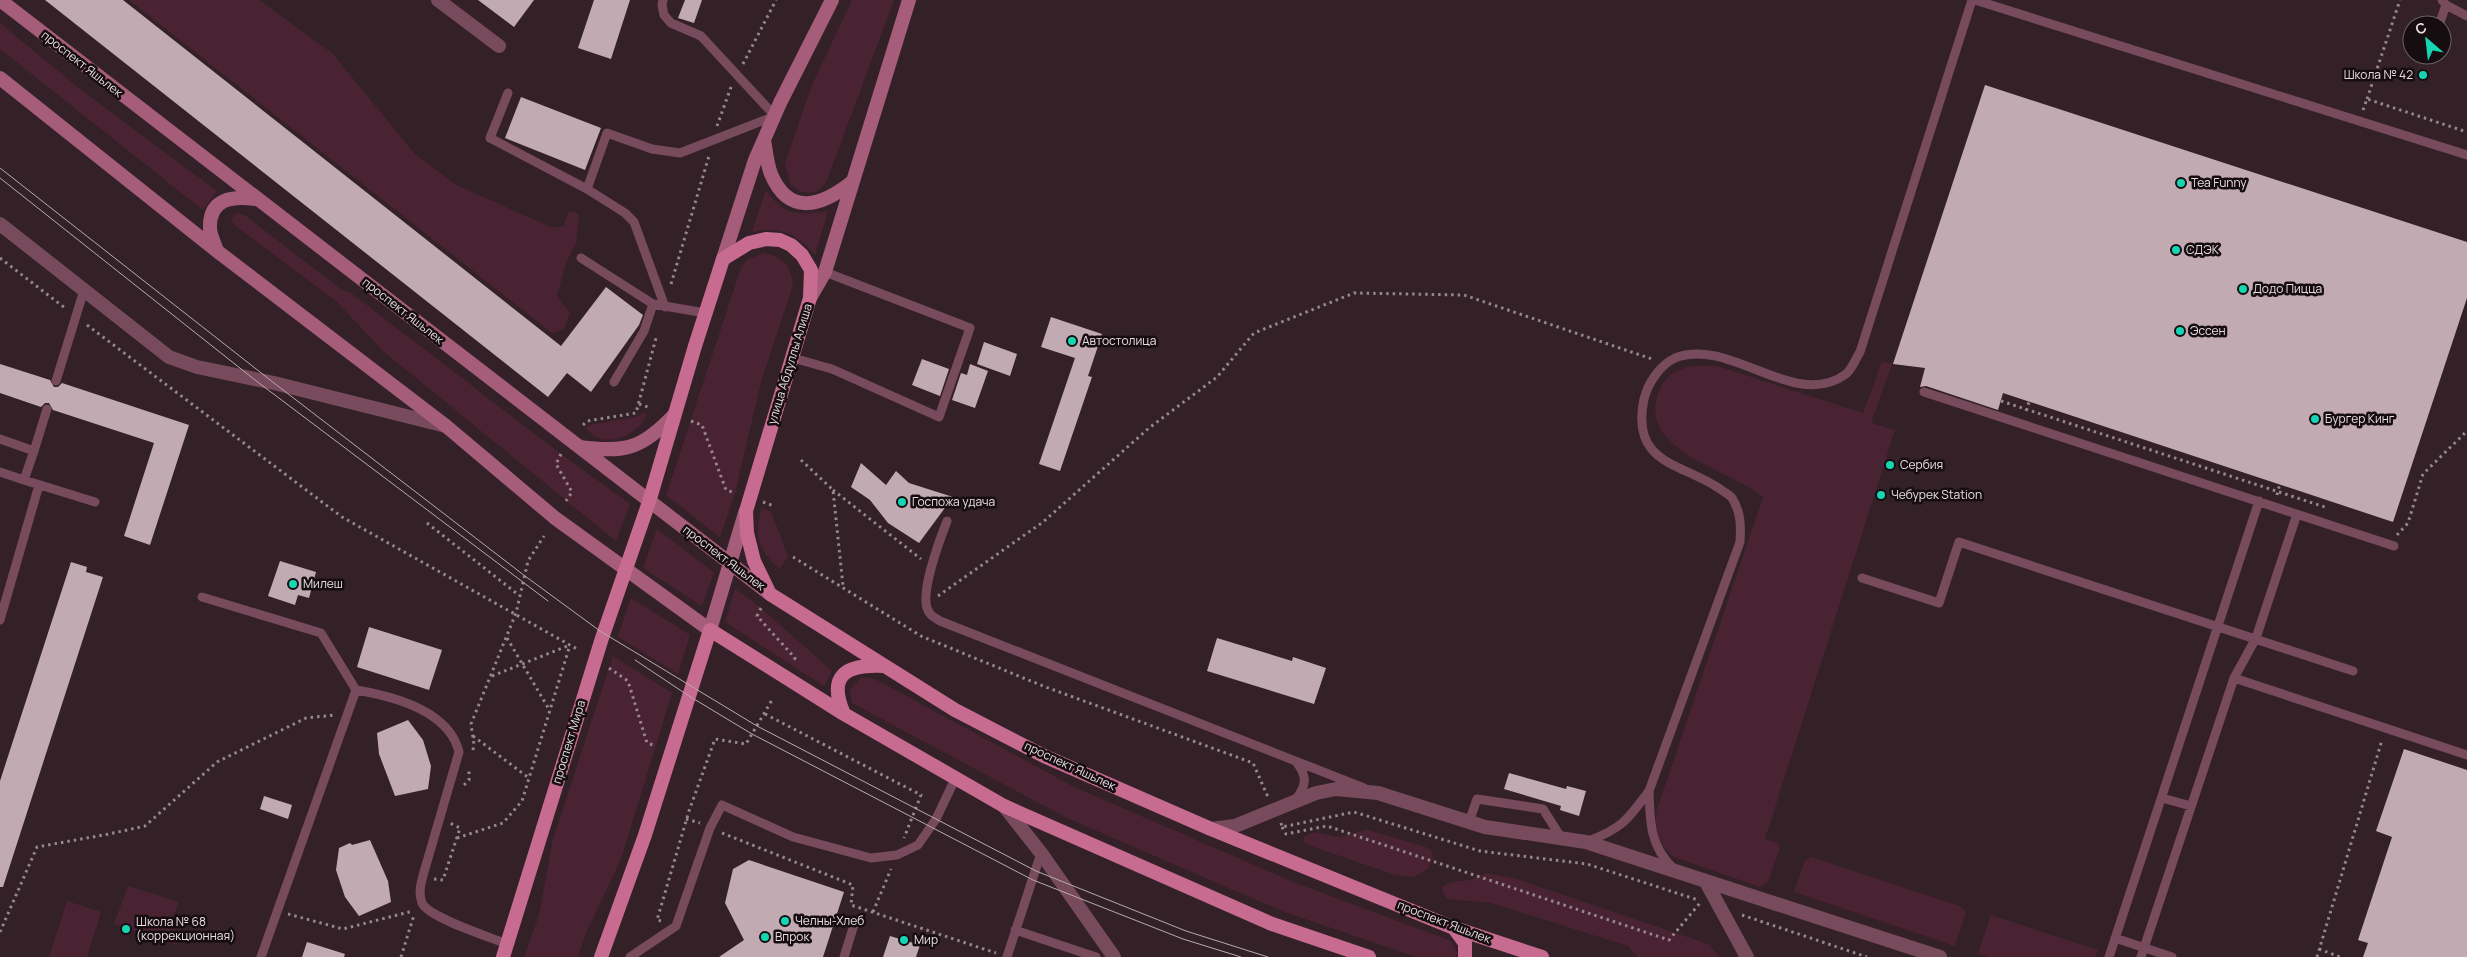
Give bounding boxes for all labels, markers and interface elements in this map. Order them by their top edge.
north arrow [2402,15,2452,65]
text: С [2412,17,2430,39]
street label: проспект Яшьлек [38,26,127,101]
place label: Школа № 42 [2344,66,2413,83]
marker: Школа № 42 [2417,69,2429,81]
place label: Tea Funny [2191,174,2247,191]
marker: Tea Funny [2175,177,2187,189]
place label: СДЭК [2186,241,2220,258]
marker: СДЭК [2170,244,2182,256]
street label: проспект Яшьлек [359,273,448,348]
place label: Додо Пицца [2253,280,2322,297]
marker: Додо Пицца [2237,283,2249,295]
street label: улица Абдуллы Алиша [763,301,816,426]
place label: Эссен [2190,322,2226,339]
marker: Эссен [2174,325,2186,337]
place label: Автостолица [1082,332,1156,349]
marker: Автостолица [1066,335,1078,347]
place label: Бургер Кинг [2325,410,2395,427]
marker: Бургер Кинг [2309,413,2321,425]
place label: Сербия [1900,456,1943,473]
marker: Сербия [1884,459,1896,471]
place label: Чебурек Station [1891,486,1982,503]
marker: Чебурек Station [1875,489,1887,501]
place label: Госпожа удача [912,493,995,510]
marker: Госпожа удача [896,496,908,508]
street label: проспект Яшьлек [680,521,770,595]
place label: Милеш [303,575,343,592]
marker: Милеш [287,578,299,590]
street label: проспект Мира [548,698,589,786]
street label: проспект Яшьлек [1022,737,1120,795]
street label: проспект Яшьлек [1395,896,1494,948]
place label: Челны-Хлеб [795,912,864,929]
place label: Школа № 68 (коррекционная) [136,913,235,944]
marker: Челны-Хлеб [779,915,791,927]
marker: Школа № 68 (коррекционная) [120,923,132,935]
place label: Впрок [775,928,810,945]
marker: Впрок [759,931,771,943]
place label: Мир [914,931,938,948]
marker: Мир [898,934,910,946]

